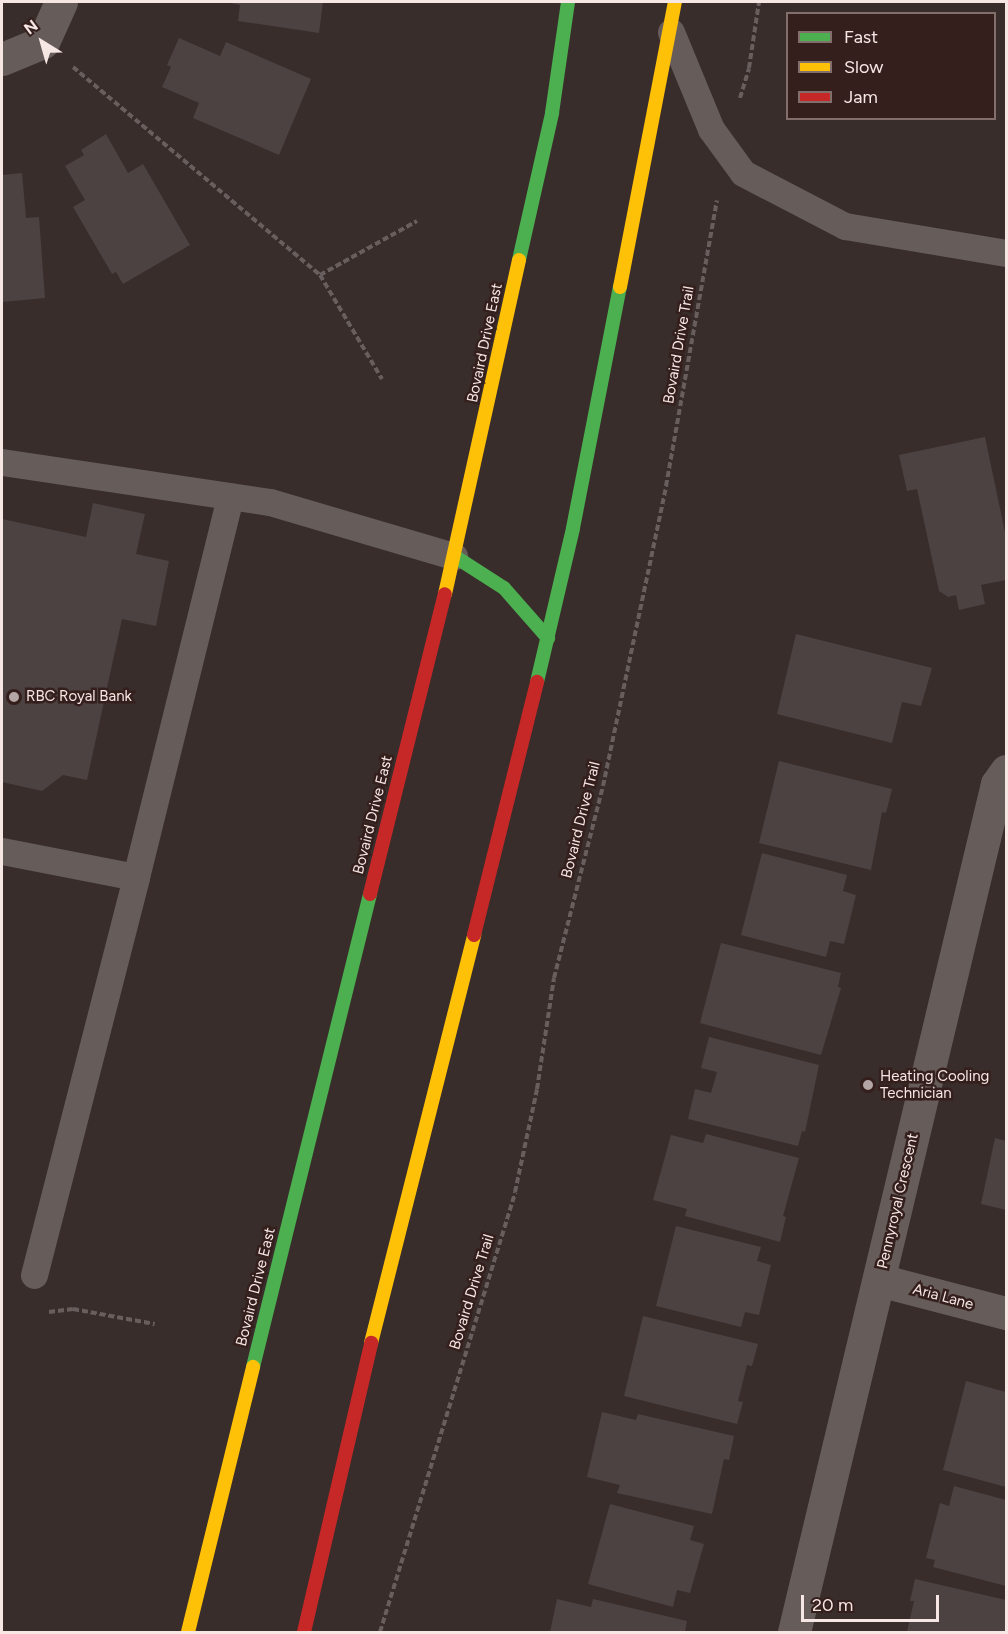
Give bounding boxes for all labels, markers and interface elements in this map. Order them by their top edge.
north arrow [12,12,72,72]
legend [786,12,996,120]
text: N [20,16,42,39]
text: Fast [844,26,878,48]
text: Slow [844,56,883,78]
text: Jam [844,86,878,108]
street label: Bovaird Drive East [464,282,506,404]
street label: Bovaird Drive Trail [660,285,698,405]
place label: RBC Royal Bank [26,688,132,706]
marker: RBC Royal Bank [7,690,21,704]
street label: Bovaird Drive East [350,754,396,876]
street label: Bovaird Drive Trail [558,760,604,880]
place label: Heating Cooling Technician [880,1067,989,1102]
marker: Heating Cooling Technician [861,1078,875,1092]
street label: Pennyroyal Crescent [874,1131,922,1271]
street label: Bovaird Drive East [233,1226,279,1348]
street label: Bovaird Drive Trail [446,1232,498,1352]
street label: Aria Lane [911,1280,975,1314]
scale bar [804,1583,942,1621]
text: 20 m [812,1594,853,1616]

